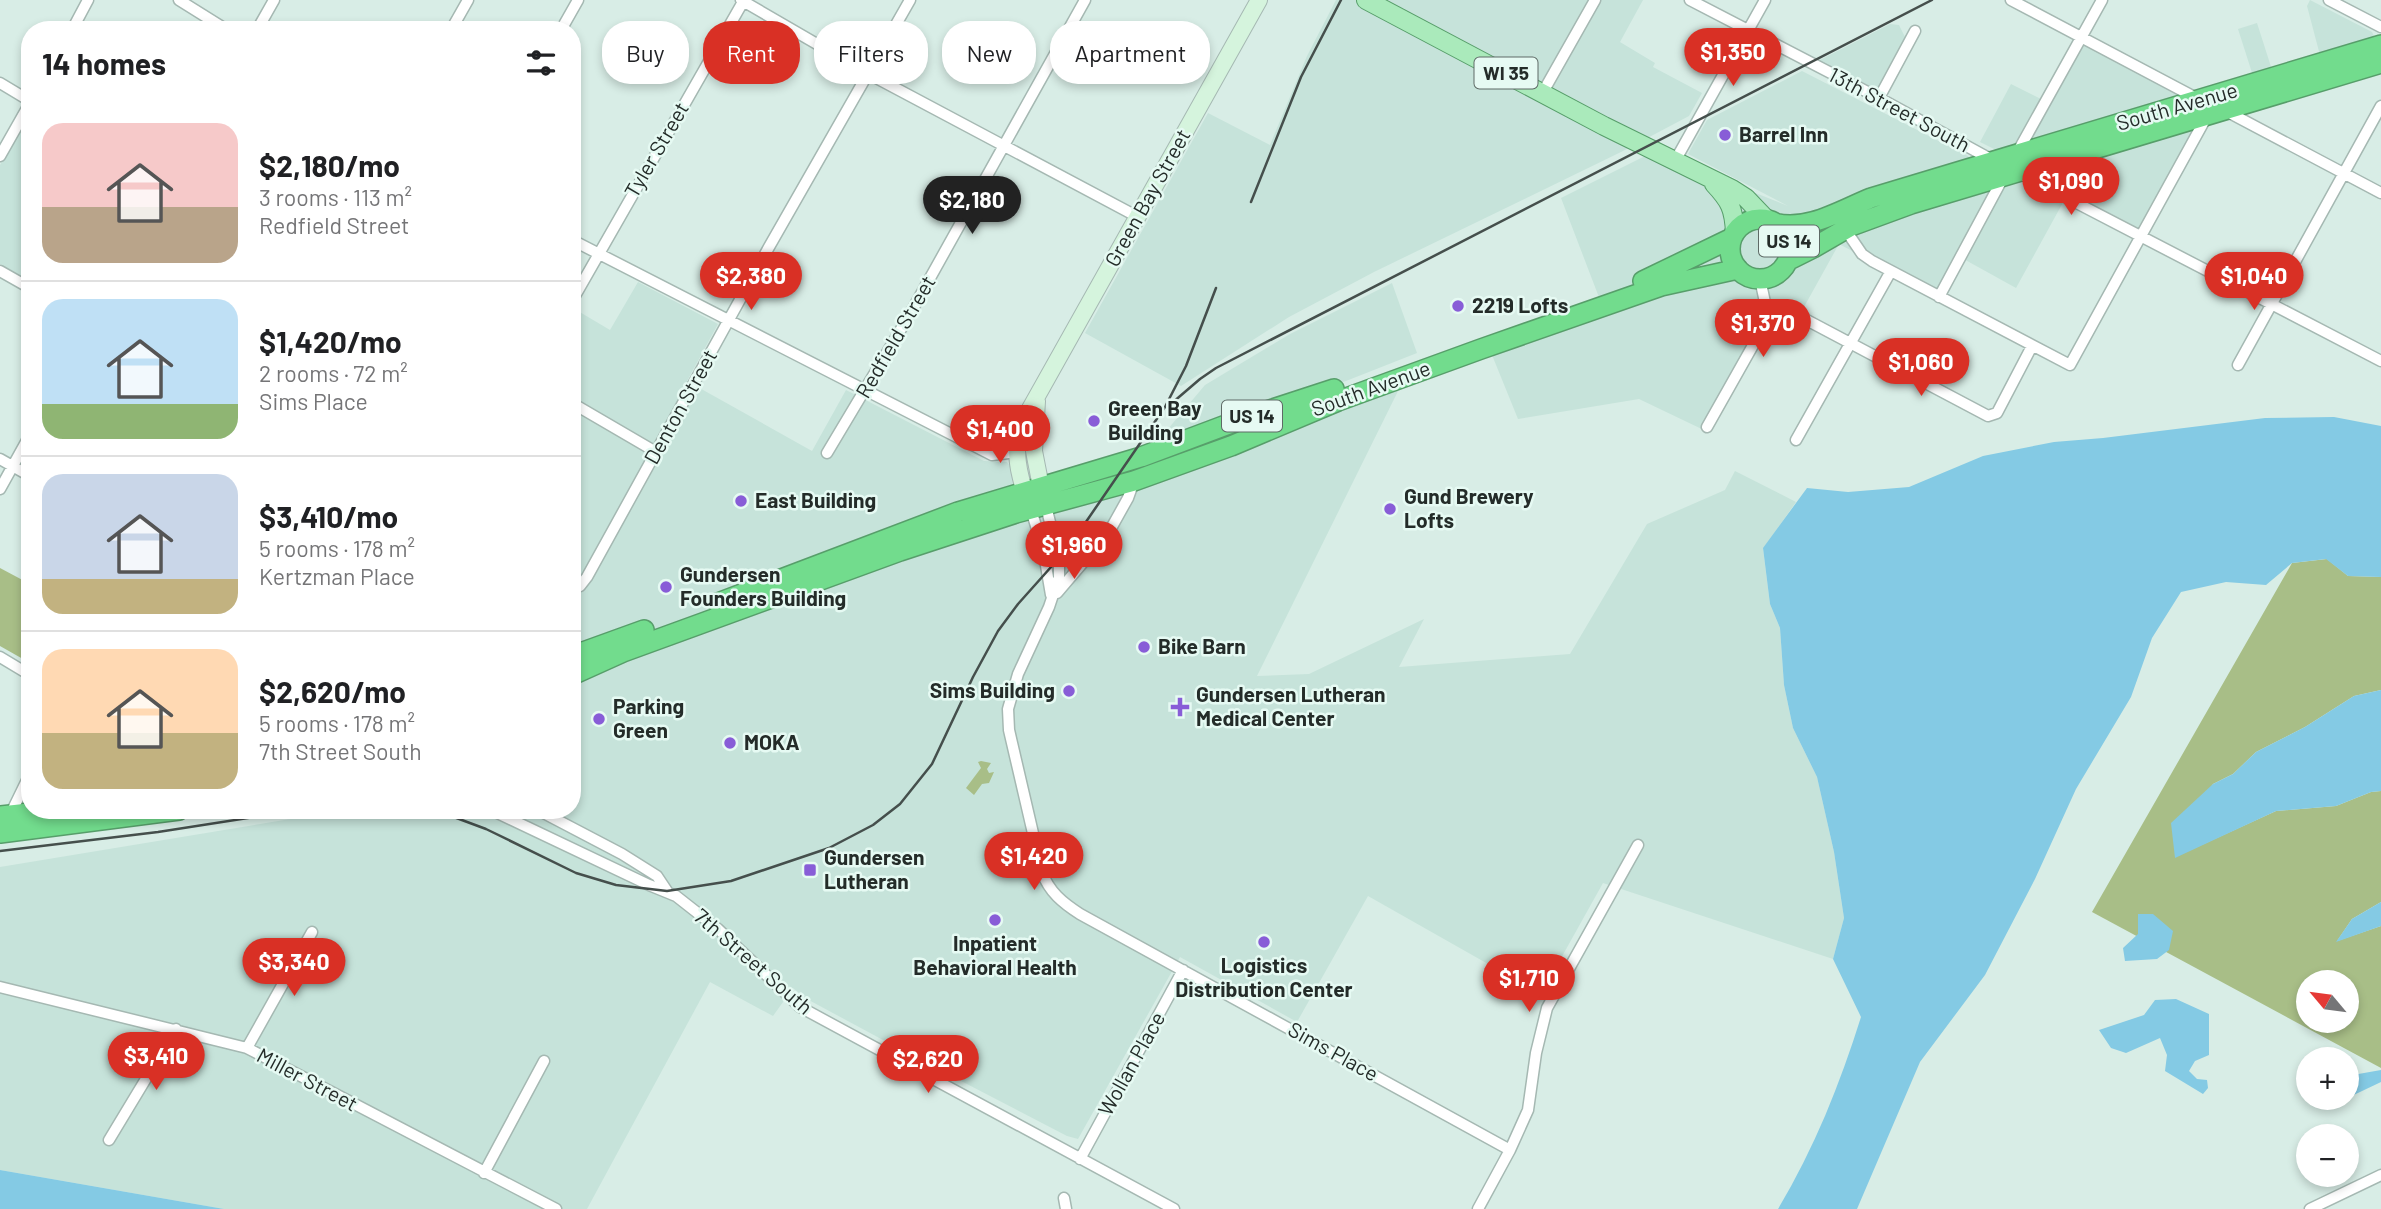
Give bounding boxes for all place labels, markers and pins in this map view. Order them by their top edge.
pin: $1,350 [1676,28,1790,88]
place label: Barrel Inn [1739,121,1828,146]
marker: Barrel Inn [1717,127,1733,143]
pin: $1,090 [2014,158,2128,217]
pin: $2,180 [915,176,1029,236]
pin: $2,380 [694,252,808,312]
pin: $1,040 [2197,252,2311,312]
place label: 2219 Lofts [1472,292,1568,317]
marker: 2219 Lofts [1450,298,1466,314]
pin: $1,370 [1706,300,1820,359]
pin: $1,060 [1864,338,1978,398]
place label: Green Bay Building [1108,395,1202,444]
pin: $1,400 [943,406,1057,465]
marker: Green Bay Building [1086,413,1102,429]
place label: Gund Brewery Lofts [1404,483,1534,532]
place label: East Building [755,487,876,512]
marker: East Building [733,493,749,509]
marker: Gund Brewery Lofts [1382,501,1398,517]
pin: $1,960 [1017,522,1131,581]
place label: Gundersen Founders Building [680,561,846,610]
marker: Gundersen Founders Building [658,579,674,595]
place label: Bike Barn [1158,633,1246,658]
marker: Bike Barn [1136,639,1152,655]
place label: Sims Building [930,677,1055,702]
place label: Gundersen Lutheran Medical Center [1196,681,1385,730]
marker: Sims Building [1061,683,1077,699]
place label: Parking Green [613,693,684,742]
marker: Gundersen Lutheran Medical Center [1170,697,1190,717]
marker: Parking Green [591,711,607,727]
place label: MOKA [744,729,800,754]
marker: MOKA [722,735,738,751]
pin: $1,420 [977,832,1091,892]
place label: Gundersen Lutheran [824,844,924,893]
marker: Gundersen Lutheran [802,862,818,878]
marker: Inpatient Behavioral Health [987,912,1003,928]
place label: Inpatient Behavioral Health [913,930,1077,979]
marker: Logistics Distribution Center [1256,934,1272,950]
pin: $3,340 [237,939,351,998]
place label: Logistics Distribution Center [1175,952,1353,1001]
pin: $1,710 [1472,954,1586,1014]
pin: $3,410 [99,1032,213,1092]
pin: $2,620 [871,1036,985,1095]

